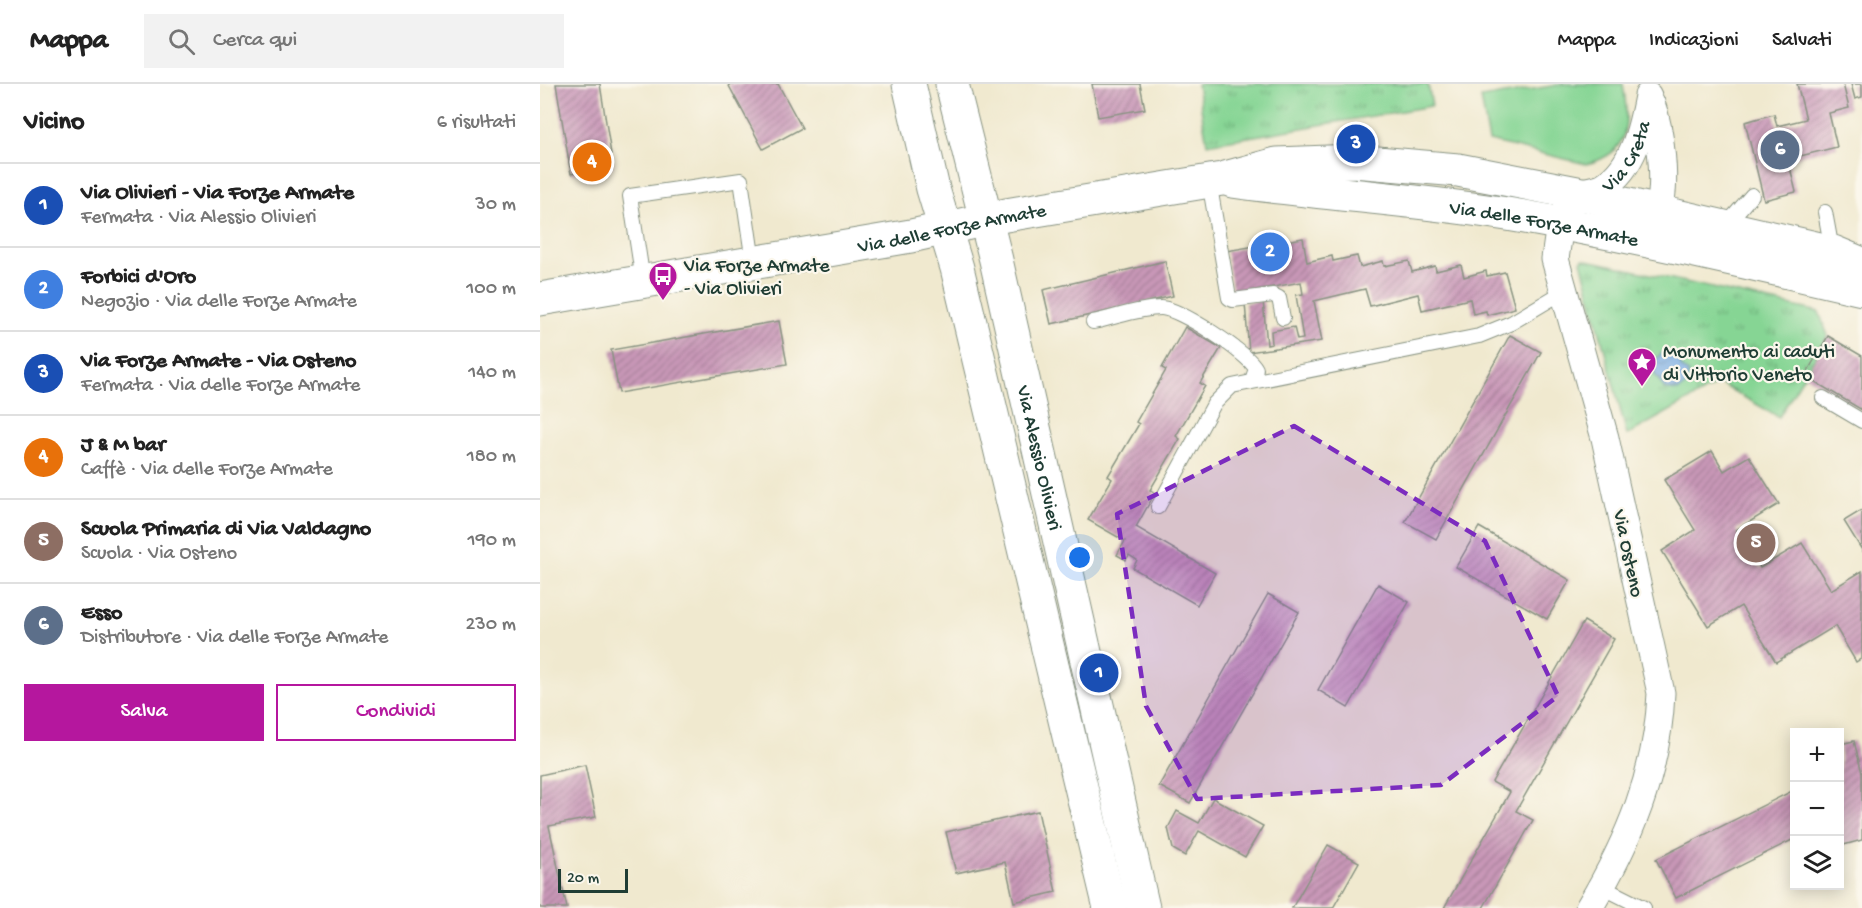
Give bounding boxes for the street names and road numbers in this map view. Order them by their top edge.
street label: Via Creta [1598,118,1658,200]
street label: Via delle Forze Armate [1447,198,1641,254]
street label: Via delle Forze Armate [855,200,1049,260]
street label: Via Alessio Olivieri [1010,383,1065,533]
street label: Via Osteno [1606,507,1647,600]

